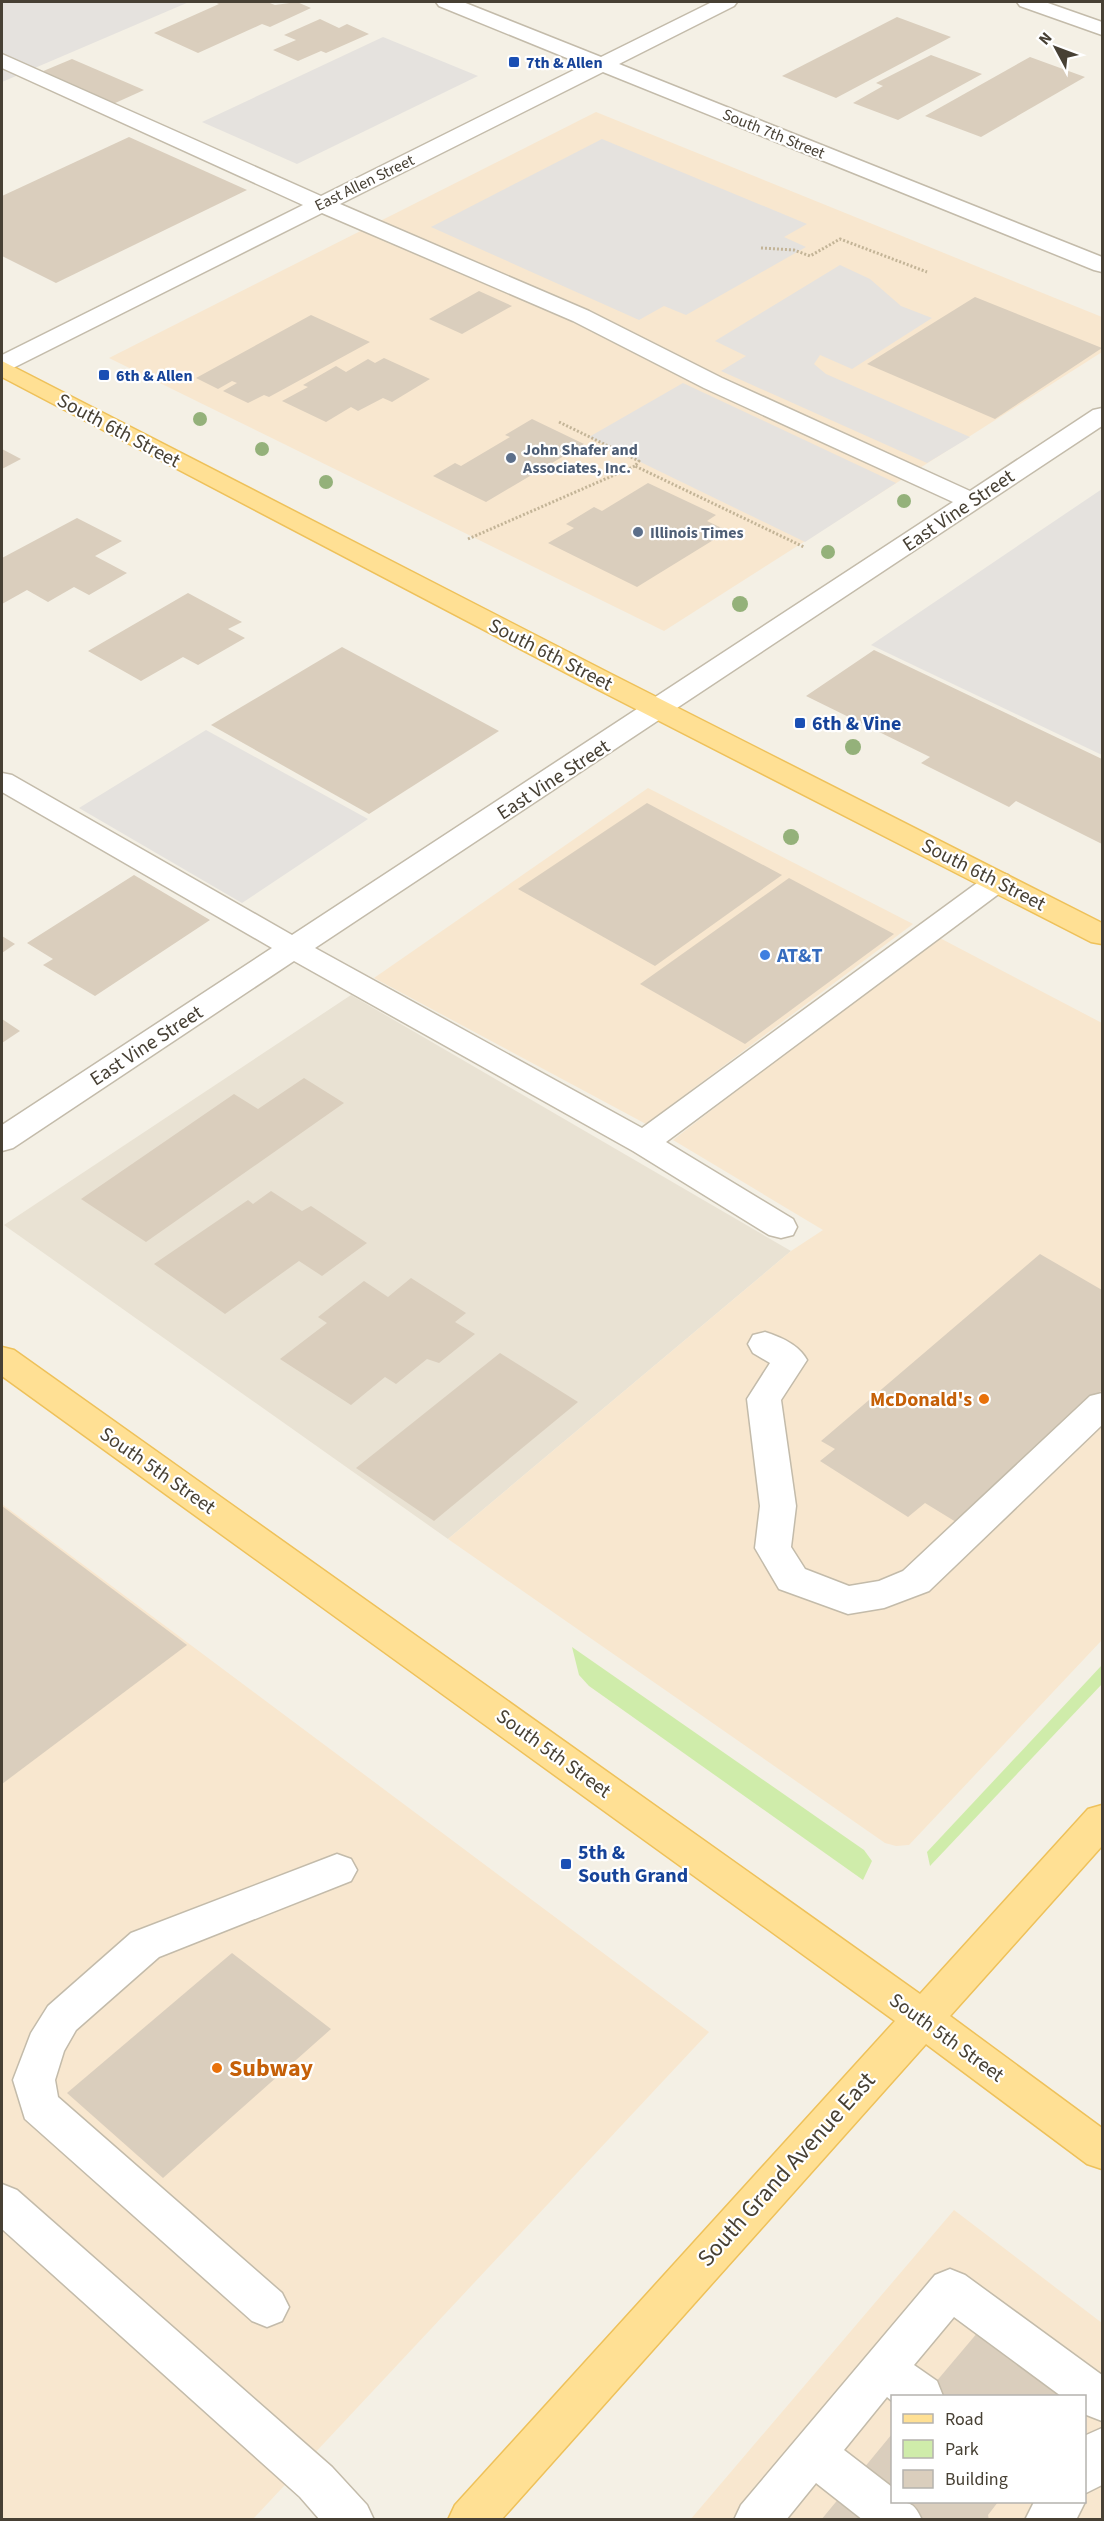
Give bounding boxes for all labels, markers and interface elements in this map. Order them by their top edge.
north arrow [1026,18,1086,78]
text: N [1034,28,1057,50]
place label: 7th & Allen [526,52,603,74]
marker: 7th & Allen [507,55,521,69]
street label: South 7th Street [719,103,829,165]
street label: East Allen Street [311,149,418,217]
place label: 6th & Allen [116,365,193,387]
marker: 6th & Allen [97,368,111,382]
street label: South 6th Street [52,387,185,475]
place label: John Shafer and Associates, Inc. [522,439,638,479]
marker: John Shafer and Associates, Inc. [504,451,518,465]
street label: East Vine Street [897,463,1020,559]
place label: Illinois Times [650,522,744,544]
marker: Illinois Times [631,525,645,539]
street label: South 6th Street [484,612,618,698]
place label: 6th & Vine [812,710,901,738]
marker: 6th & Vine [793,716,807,730]
street label: East Vine Street [492,733,616,827]
street label: South 6th Street [917,832,1051,918]
place label: AT&T [776,942,823,970]
marker: AT&T [758,948,772,962]
street label: East Vine Street [85,999,209,1093]
place label: McDonald's [870,1386,972,1414]
marker: McDonald's [977,1392,991,1406]
street label: South 5th Street [94,1420,221,1521]
street label: South 5th Street [490,1703,617,1805]
place label: 5th & South Grand [578,1839,688,1890]
marker: 5th & South Grand [559,1857,573,1871]
street label: South 5th Street [883,1987,1010,2089]
place label: Subway [229,2051,314,2086]
marker: Subway [210,2061,224,2075]
street label: South Grand Avenue East [689,2064,884,2275]
legend [891,2395,1086,2503]
text: Road [945,2407,984,2432]
text: Park [945,2437,979,2462]
text: Building [945,2467,1008,2492]

